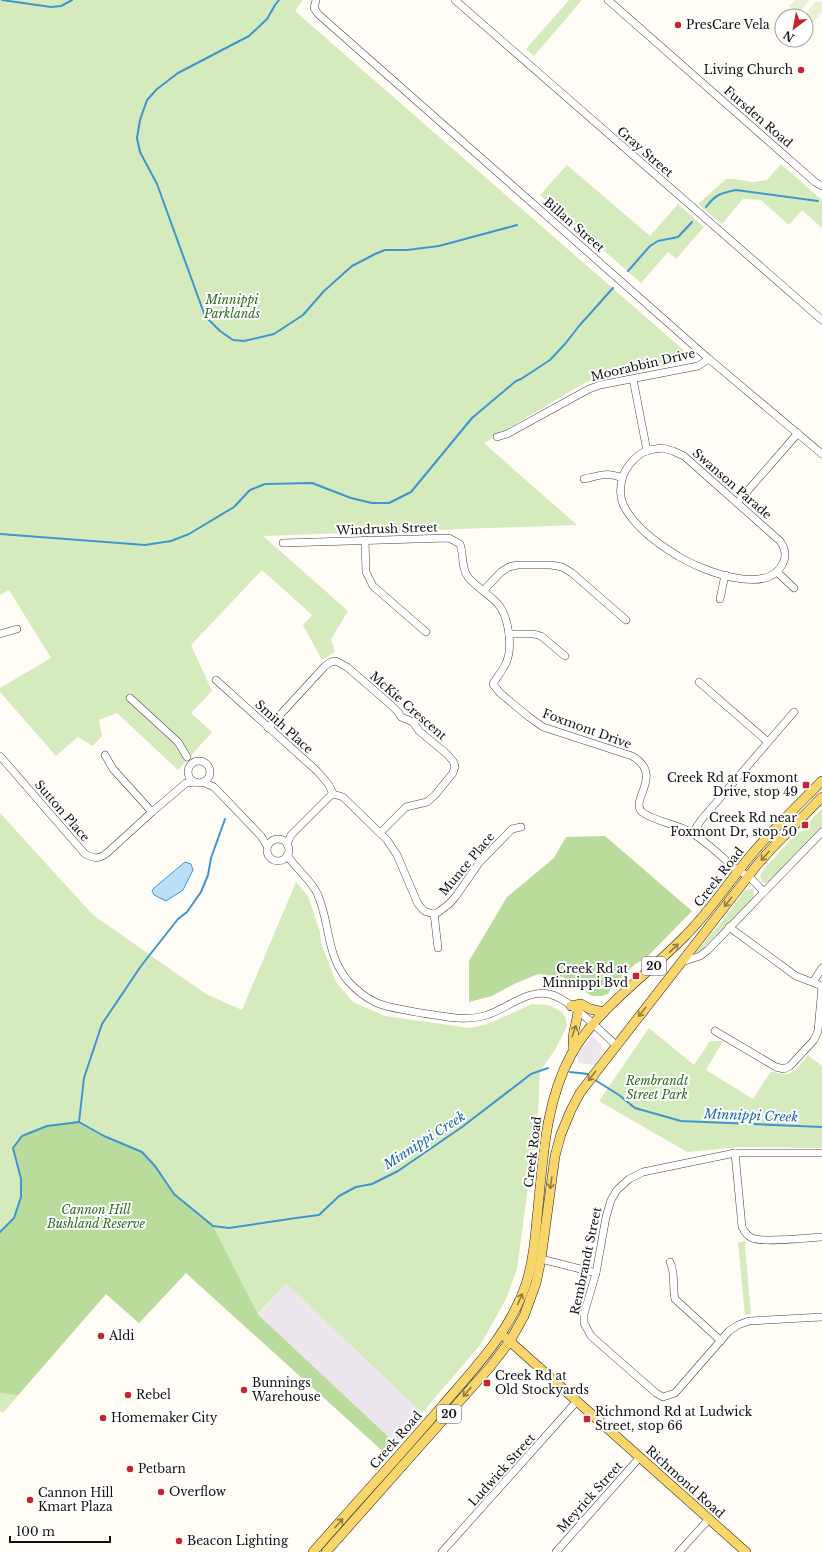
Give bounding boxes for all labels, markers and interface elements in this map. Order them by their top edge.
north arrow [774,8,814,48]
place label: PresCare Vela [686,17,770,32]
marker: PresCare Vela [673,20,683,30]
text: N [780,27,797,45]
place label: Living Church [704,62,793,77]
marker: Living Church [796,65,806,75]
street label: Fursden Road [721,83,796,150]
street label: Gray Street [614,123,677,180]
street label: Billan Street [541,194,608,255]
park label: Minnippi Parklands [203,292,260,321]
street label: Moorabbin Drive [589,345,697,384]
street label: Swanson Parade [690,445,775,522]
street label: Windrush Street [335,519,438,538]
street label: McKie Crescent [367,668,450,743]
street label: Smith Place [252,697,317,757]
street label: Foxmont Drive [541,705,634,752]
place label: Creek Rd at Foxmont Drive, stop 49 [667,770,798,799]
street label: Sutton Place [32,777,93,845]
marker: Creek Rd at Foxmont Drive, stop 49 [801,780,811,790]
place label: Creek Rd near Foxmont Dr, stop 50 [670,810,797,839]
marker: Creek Rd near Foxmont Dr, stop 50 [800,820,810,830]
street label: Munce Place [436,829,498,898]
street label: Creek Road [691,844,747,910]
one-way arrow [760,851,769,861]
one-way arrow [724,897,733,908]
one-way arrow [669,943,679,952]
road number: 20 [642,957,666,975]
place label: Creek Rd at Minnippi Bvd [542,961,628,990]
marker: Creek Rd at Minnippi Bvd [631,971,641,981]
one-way arrow [638,1006,647,1017]
one-way arrow [571,1025,578,1038]
one-way arrow [588,1071,597,1082]
park label: Rembrandt Street Park [625,1073,689,1102]
water label: Minnippi Creek [703,1105,799,1126]
water label: Minnippi Creek [379,1107,469,1174]
street label: Creek Road [521,1116,544,1188]
one-way arrow [547,1177,555,1190]
park label: Cannon Hill Bushland Reserve [46,1202,146,1231]
street label: Rembrandt Street [567,1205,604,1316]
one-way arrow [516,1294,524,1306]
place label: Aldi [108,1328,134,1343]
marker: Aldi [96,1331,106,1341]
place label: Creek Rd at Old Stockyards [495,1368,589,1397]
place label: Bunnings Warehouse [251,1375,321,1404]
marker: Creek Rd at Old Stockyards [482,1378,492,1388]
marker: Bunnings Warehouse [239,1385,249,1395]
place label: Rebel [136,1387,171,1402]
one-way arrow [463,1387,472,1398]
marker: Rebel [123,1390,133,1400]
place label: Richmond Rd at Ludwick Street, stop 66 [595,1404,753,1433]
road number: 20 [437,1405,461,1423]
street label: Creek Road [366,1408,425,1472]
place label: Homemaker City [111,1410,218,1425]
marker: Homemaker City [98,1413,108,1423]
marker: Richmond Rd at Ludwick Street, stop 66 [582,1414,592,1424]
street label: Ludwick Street [465,1430,538,1509]
street label: Richmond Road [643,1442,728,1521]
street label: Meyrick Street [554,1458,626,1535]
place label: Petbarn [138,1461,186,1476]
marker: Petbarn [125,1464,135,1474]
place label: Overflow [169,1484,227,1499]
place label: Cannon Hill Kmart Plaza [38,1485,113,1514]
marker: Overflow [156,1487,166,1497]
marker: Cannon Hill Kmart Plaza [25,1495,35,1505]
one-way arrow [334,1517,343,1528]
scale bar [10,1518,110,1544]
text: 100 m [16,1524,55,1539]
place label: Beacon Lighting [187,1533,289,1548]
marker: Beacon Lighting [174,1536,184,1546]

